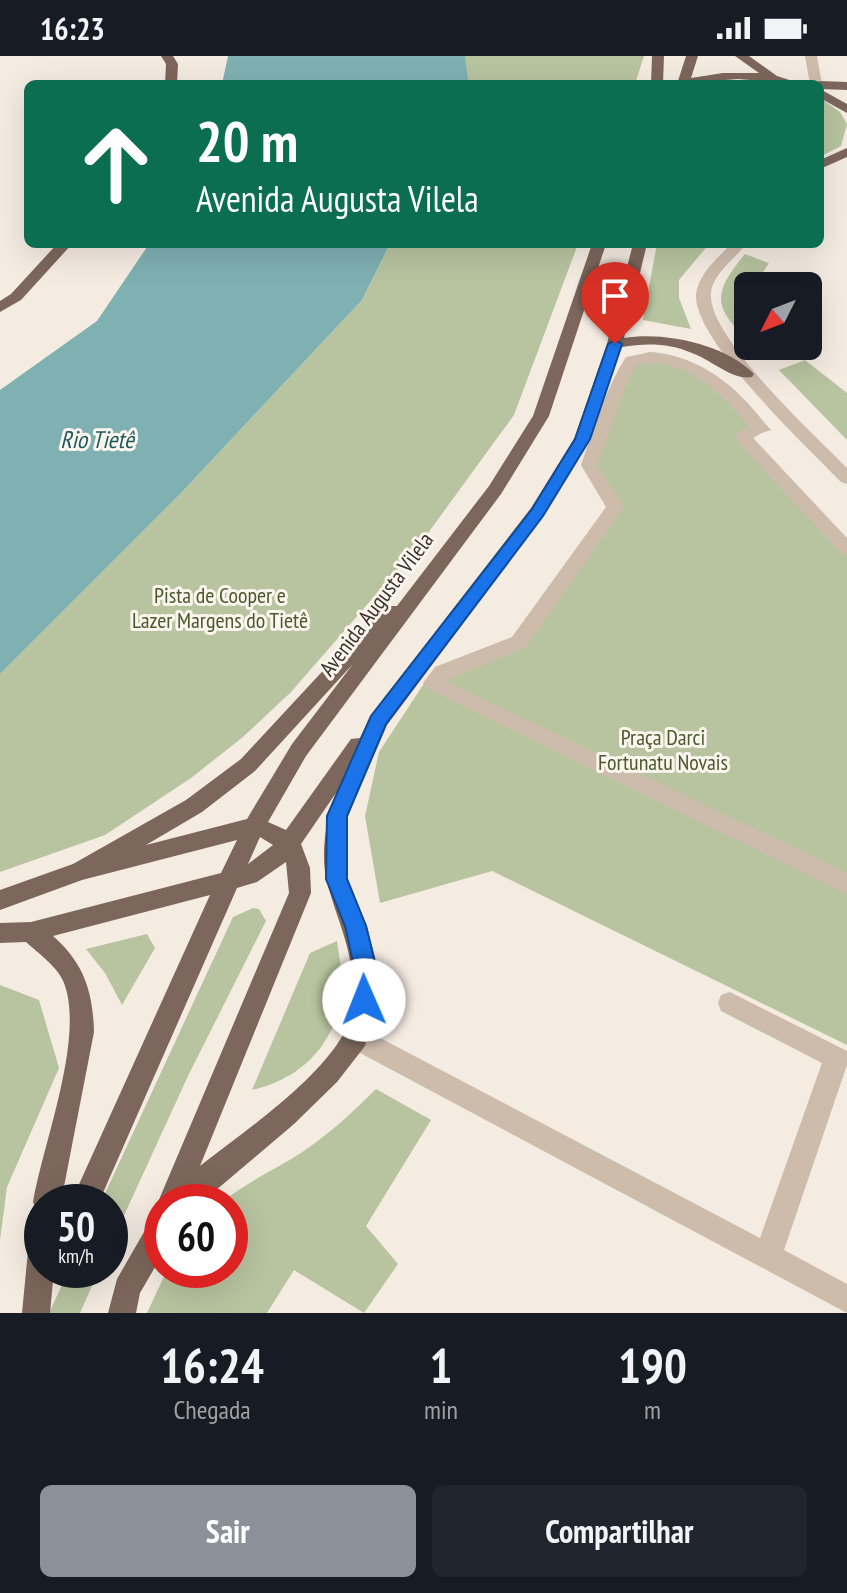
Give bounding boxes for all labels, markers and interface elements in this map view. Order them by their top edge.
text: 16:23 [40,9,105,48]
text: 20 m [196,105,298,177]
icon: ahead [64,112,168,216]
text: Avenida Augusta Vilela [196,175,479,222]
pin [581,262,649,344]
north arrow [734,272,822,360]
map controls [734,272,822,360]
icon: arrive [593,274,637,318]
water label: Rio Tietê [60,424,136,455]
street label: Avenida Augusta Vilela [313,527,439,681]
park label: Pista de Cooper e Lazer Margens do Tietê [132,581,308,634]
park label: Praça Darci Fortunatu Novais [598,723,728,776]
position arrow [322,958,406,1042]
speed limit sign: 60 [144,1184,248,1288]
text: 50 [57,1200,95,1252]
text: km/h [58,1243,94,1269]
text: 16:24 [160,1334,264,1396]
text: 1 [430,1334,452,1396]
text: 190 [618,1334,687,1396]
text: Chegada [173,1393,251,1426]
text: min [424,1393,458,1426]
text: m [644,1393,661,1426]
button: Sair [40,1485,416,1577]
button: Compartilhar [432,1485,807,1577]

